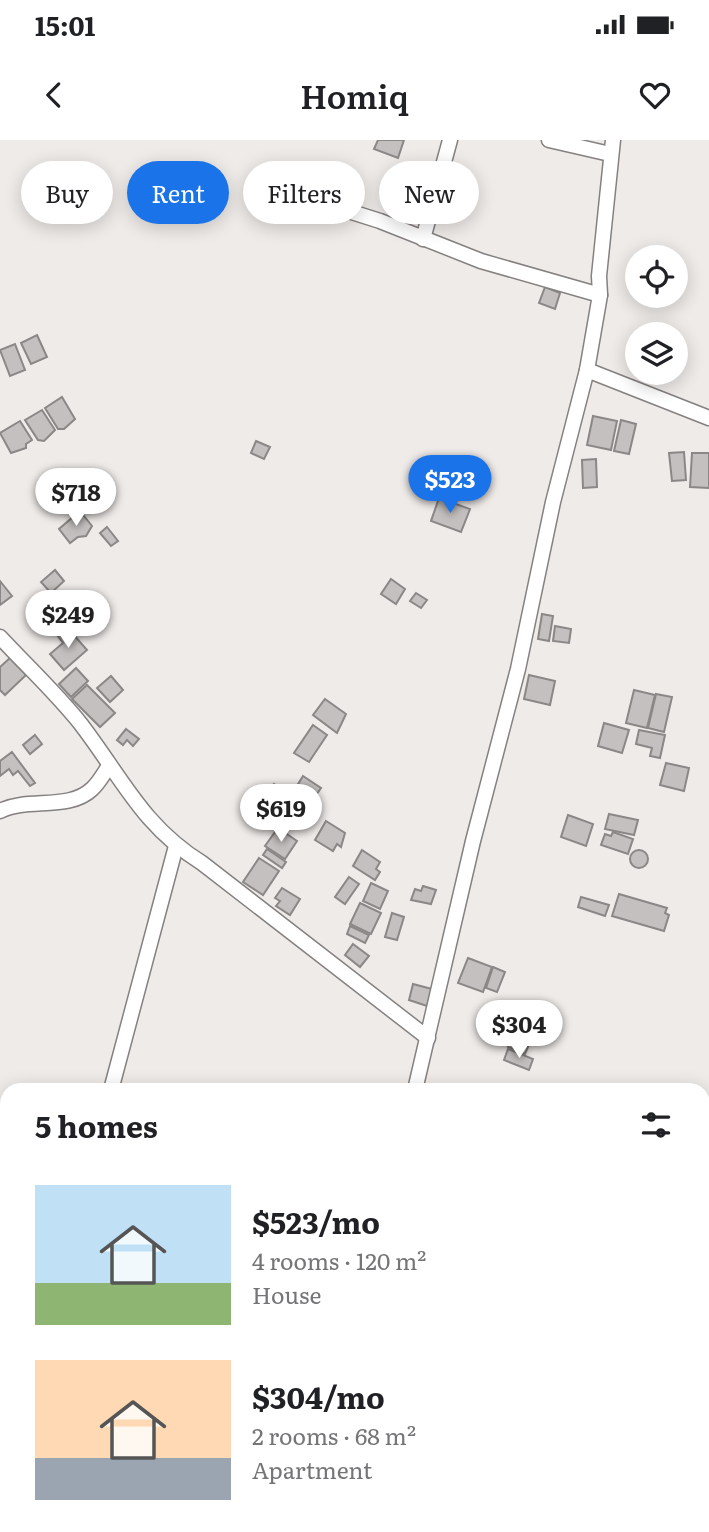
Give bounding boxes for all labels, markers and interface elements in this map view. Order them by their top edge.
text: 15:01 [35,5,95,44]
text: Homiq [300,71,409,119]
icon: back [35,76,73,114]
icon: heart [636,76,674,114]
chip: Buy [21,161,113,224]
chip: Rent [127,161,229,224]
chip: Filters [243,161,365,224]
chip: New [379,161,479,224]
map controls [625,245,688,385]
button: locate [625,245,688,308]
button: layers [625,322,688,385]
pin: $523 [409,456,491,515]
text: $523 [424,461,476,495]
pin: $718 [35,468,117,528]
text: $718 [51,474,101,508]
pin: $249 [27,590,109,650]
text: $249 [41,596,95,630]
pin: $619 [240,784,322,844]
text: $619 [256,790,306,824]
pin: $304 [478,1000,560,1060]
text: $304 [492,1006,546,1040]
text: 5 homes [35,1103,158,1147]
icon: filters [637,1106,675,1144]
text: $523/mo [252,1199,380,1243]
icon: home [91,1213,175,1297]
text: 4 rooms · 120 m² [252,1243,426,1277]
text: House [252,1277,321,1311]
text: $304/mo [252,1374,385,1418]
icon: home [91,1388,175,1472]
text: 2 rooms · 68 m² [252,1418,416,1452]
text: Apartment [252,1452,372,1486]

